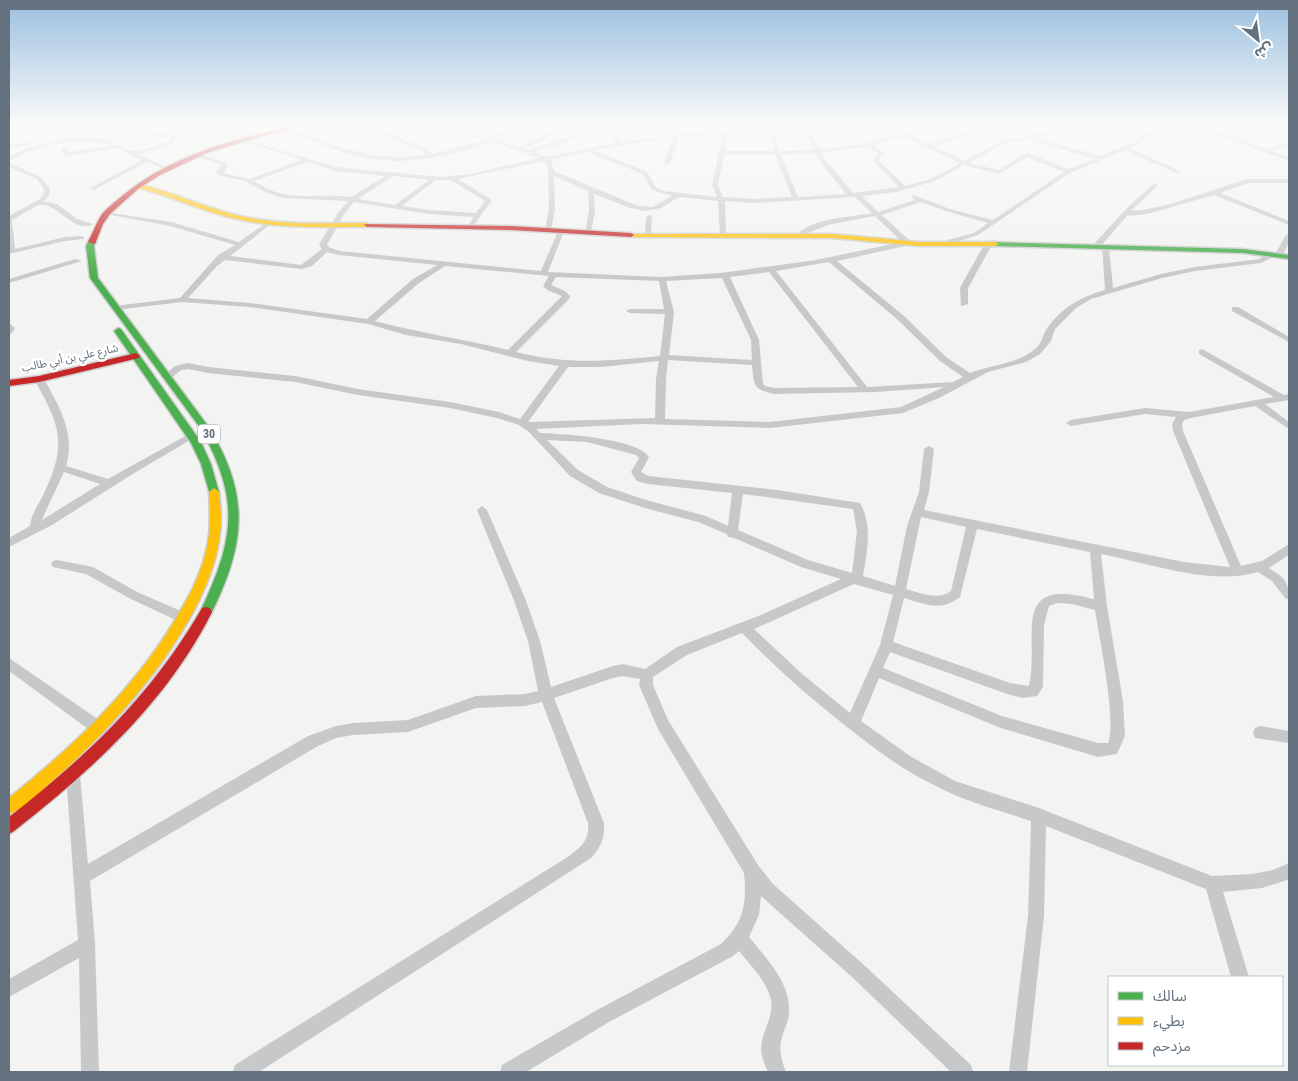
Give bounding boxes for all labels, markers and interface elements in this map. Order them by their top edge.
north arrow [1233,15,1283,65]
text: ش [1252,40,1277,63]
street label: شارع علي بن أبي طالب [20,341,120,377]
road number: 30 [198,424,220,444]
legend [1108,976,1283,1066]
text: سالك [1153,987,1187,1005]
text: بطيء [1153,1012,1185,1032]
text: مزدحم [1153,1037,1191,1057]

